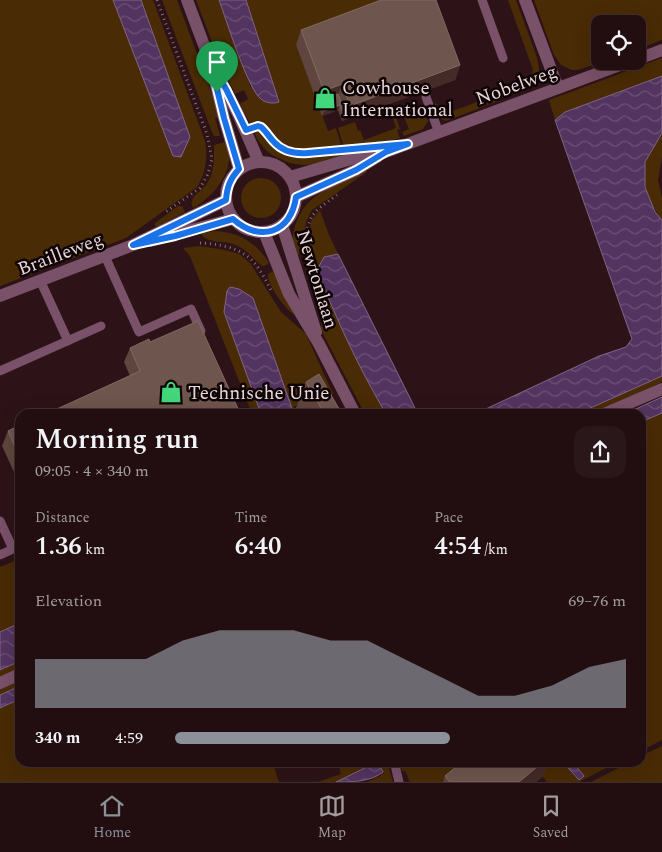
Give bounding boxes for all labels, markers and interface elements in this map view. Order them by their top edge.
map controls [591,15,646,70]
button: locate [591,15,646,70]
pin [196,41,238,92]
icon: arrive [203,48,231,76]
street label: Nobelweg [472,57,561,114]
place label: Cowhouse International [342,74,453,125]
shop icon: Cowhouse International [312,85,338,111]
street label: Brailleweg [13,225,108,284]
street label: Newtonlaan [288,226,345,332]
shop icon: Technische Unie [158,379,184,405]
place label: Technische Unie [188,379,330,408]
text: Morning run [35,418,199,461]
button: share [574,426,626,478]
text: 09:05 · 4 × 340 m [35,459,149,483]
text: Distance [35,507,90,528]
text: Time [235,507,267,528]
text: Pace [434,507,463,528]
text: 1.36 [35,528,82,566]
text: 6:40 [235,528,281,566]
text: 4:54 [434,528,481,566]
text: km [82,539,105,560]
text: /km [481,539,508,560]
text: Elevation [35,589,102,613]
text: 69–76 m [568,589,626,613]
text: 340 m [35,726,80,750]
text: 4:59 [115,726,143,750]
tab: Home [93,792,131,843]
tab: Map [318,792,346,843]
tab: Saved [533,792,569,843]

